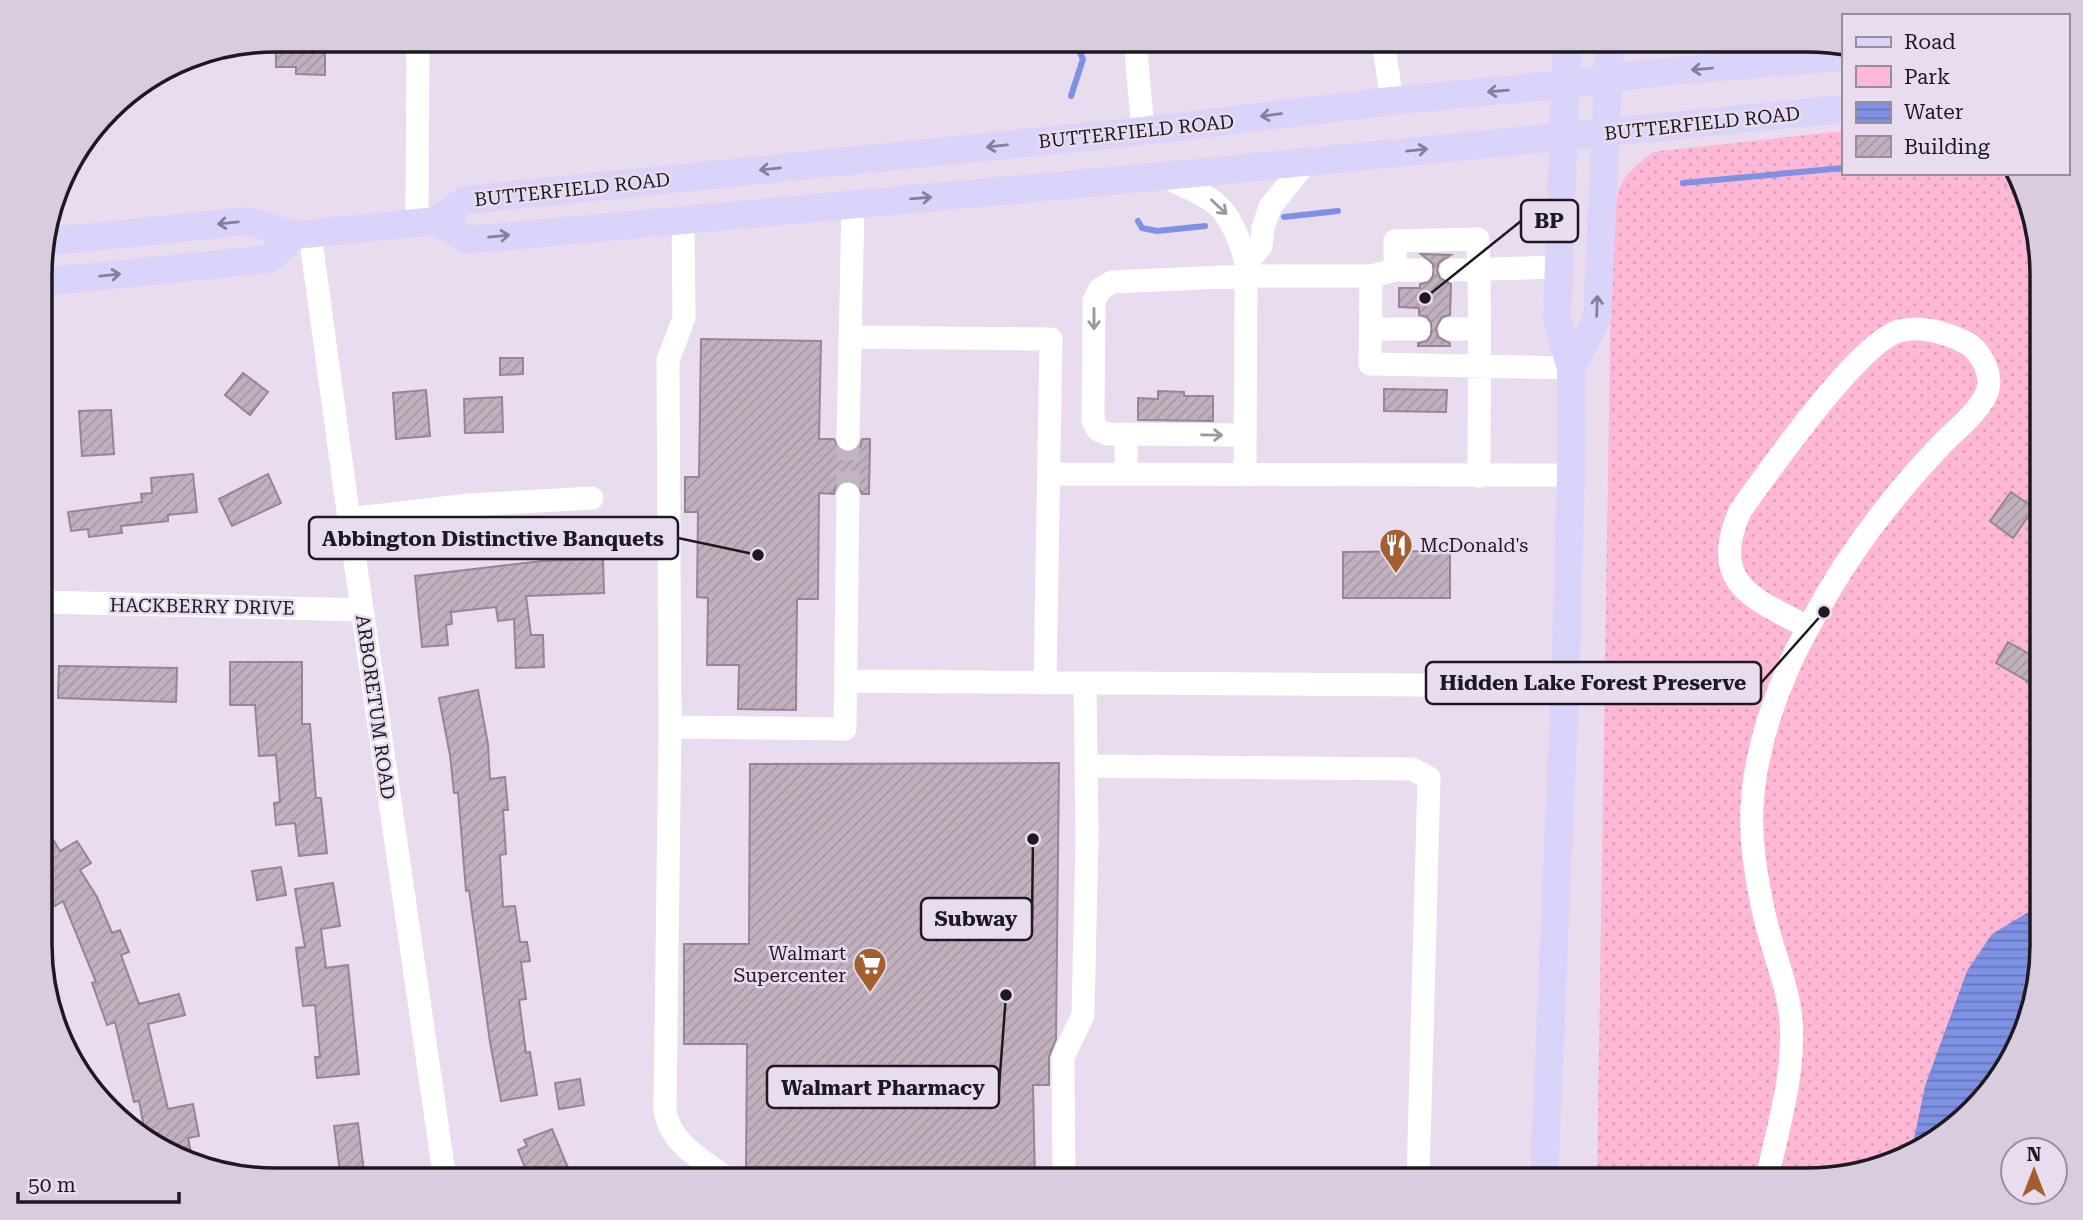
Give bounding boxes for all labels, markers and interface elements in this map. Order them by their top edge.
legend [1842,14,2069,175]
text: Road [1904,30,1956,54]
one-way arrow [1691,63,1714,76]
text: Park [1904,65,1950,89]
one-way arrow [1487,84,1509,97]
text: Water [1904,100,1964,124]
street label: BUTTERFIELD ROAD [1603,102,1801,145]
one-way arrow [1261,109,1283,122]
street label: BUTTERFIELD ROAD [1037,110,1235,153]
text: Building [1904,135,1990,159]
one-way arrow [986,140,1008,153]
one-way arrow [1406,143,1428,156]
one-way arrow [760,163,782,176]
street label: BUTTERFIELD ROAD [473,168,671,211]
one-way arrow [909,191,932,204]
one-way arrow [1210,198,1227,215]
callout: BP [1521,200,1578,242]
text: BP [1534,209,1564,233]
one-way arrow [218,217,240,230]
one-way arrow [487,230,510,243]
one-way arrow [98,268,121,281]
one-way arrow [1591,295,1604,318]
one-way arrow [1087,307,1100,330]
one-way arrow [1200,428,1223,442]
callout: Abbington Distinctive Banquets [309,517,678,559]
restaurant icon: McDonald's [1377,526,1415,575]
text: Abbington Distinctive Banquets [322,527,664,551]
place label: McDonald's [1420,534,1528,557]
street label: HACKBERRY DRIVE [109,593,295,620]
street label: ARBORETUM ROAD [351,613,400,801]
callout: Hidden Lake Forest Preserve [1426,662,1761,704]
text: Hidden Lake Forest Preserve [1440,671,1746,695]
callout: Subway [921,898,1032,940]
text: Subway [934,907,1018,931]
place label: Walmart Supercenter [733,942,846,987]
supermarket icon: Walmart Supercenter [851,945,889,994]
callout: Walmart Pharmacy [767,1066,999,1108]
text: Walmart Pharmacy [781,1076,985,1100]
north arrow [1999,1136,2069,1206]
text: N [2027,1143,2042,1166]
scale bar [18,1160,178,1204]
text: 50 m [28,1173,76,1197]

